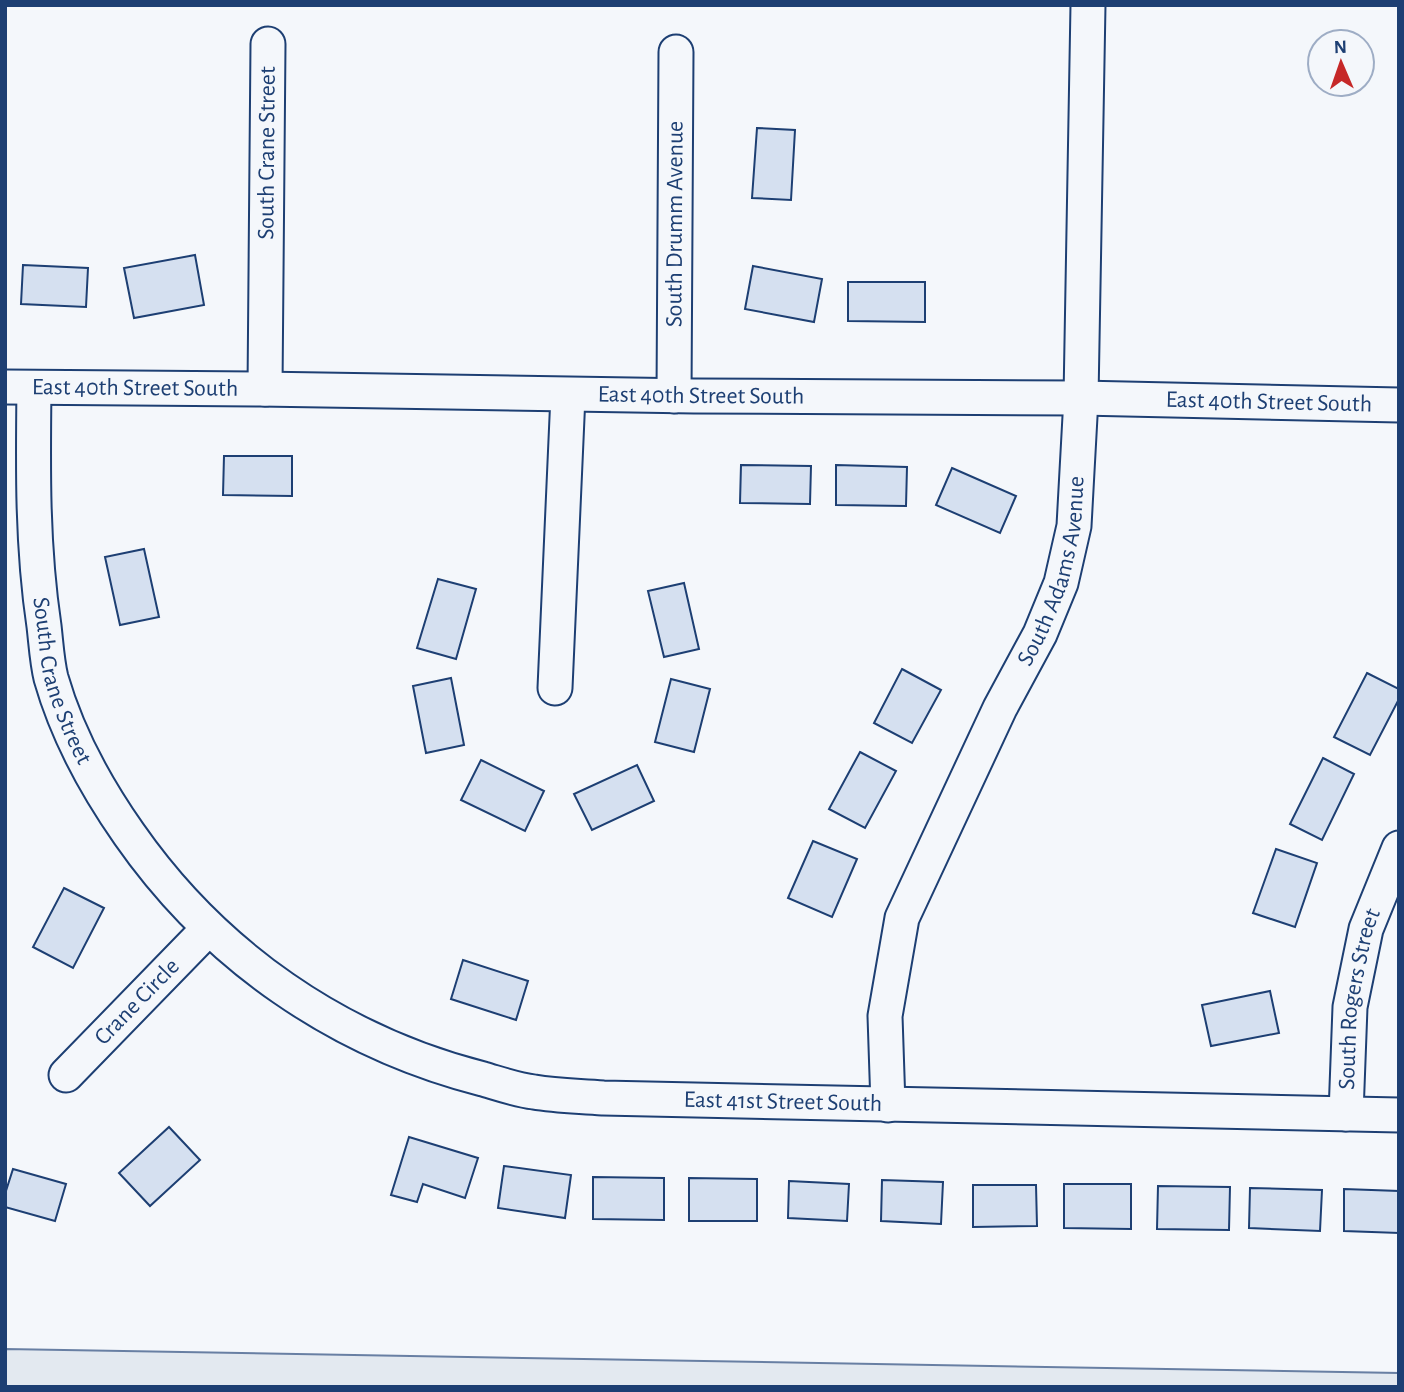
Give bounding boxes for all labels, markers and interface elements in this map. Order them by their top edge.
north arrow [1306,28,1376,98]
text: N [1334,38,1347,57]
street label: South Crane Street [254,66,280,240]
street label: South Drumm Avenue [662,121,688,327]
street label: East 40th Street South [32,375,238,401]
street label: East 40th Street South [597,382,804,409]
street label: East 40th Street South [1165,388,1372,416]
street label: South Adams Avenue [1013,475,1089,670]
street label: South Crane Street [28,596,96,769]
street label: South Rogers Street [1335,905,1385,1090]
street label: Crane Circle [90,954,184,1050]
street label: East 41st Street South [683,1088,882,1116]

